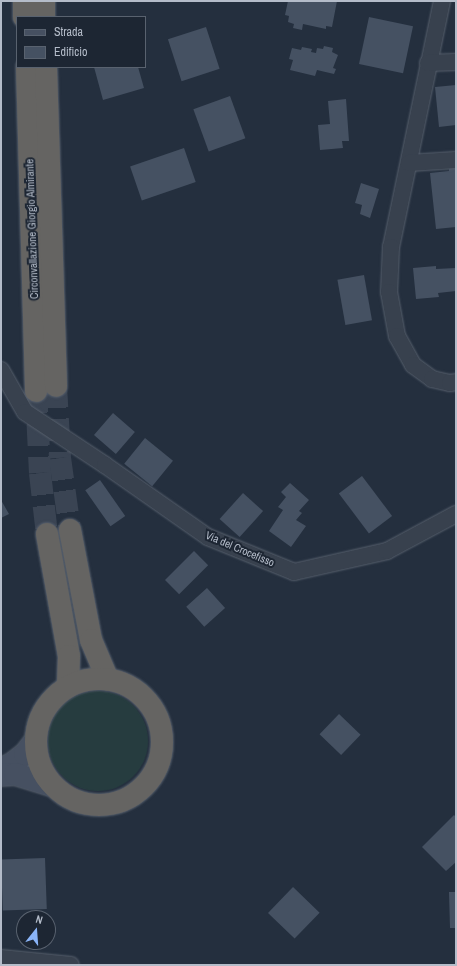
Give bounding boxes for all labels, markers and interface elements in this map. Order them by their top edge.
legend [16,16,146,68]
text: Strada [54,24,83,40]
text: Edificio [54,44,87,60]
street label: Circonvallazione Giorgio Almirante [23,158,41,300]
street label: Via del Crocefisso [204,529,276,569]
north arrow [16,910,56,950]
text: N [34,912,44,927]

